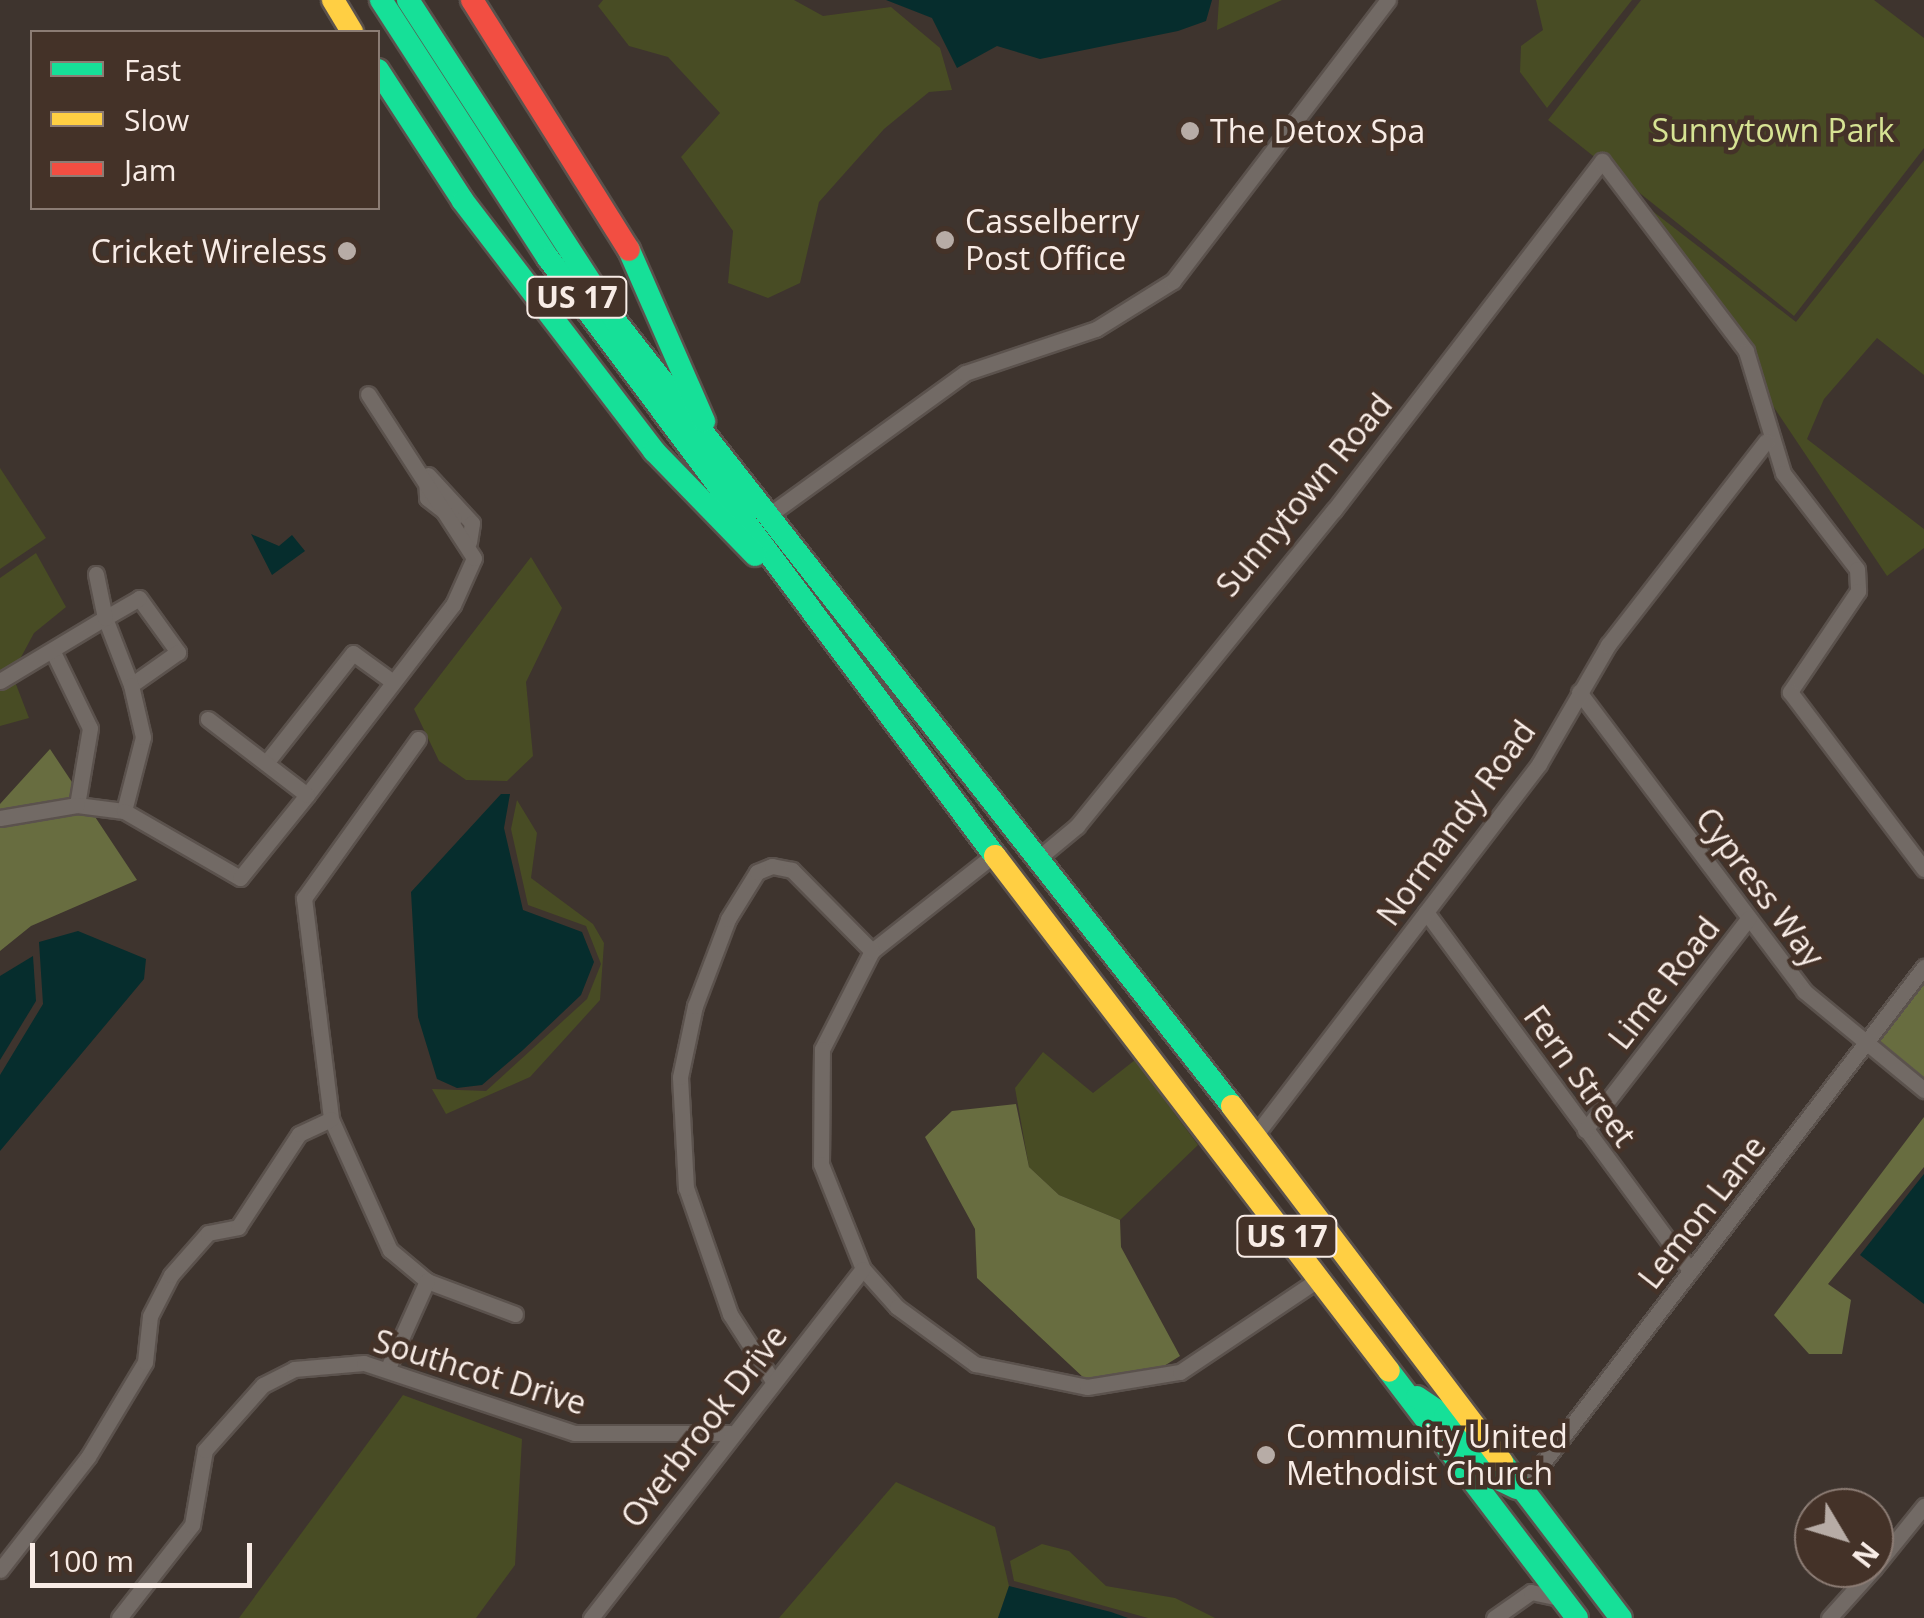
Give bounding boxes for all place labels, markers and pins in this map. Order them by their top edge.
place label: The Detox Spa [1210,112,1425,150]
marker: The Detox Spa [1179,120,1201,142]
place label: Casselberry Post Office [965,203,1139,278]
marker: Casselberry Post Office [934,229,956,251]
place label: Cricket Wireless [91,232,327,270]
marker: Cricket Wireless [336,240,358,262]
place label: Community United Methodist Church [1286,1418,1568,1493]
marker: Community United Methodist Church [1255,1444,1277,1466]

